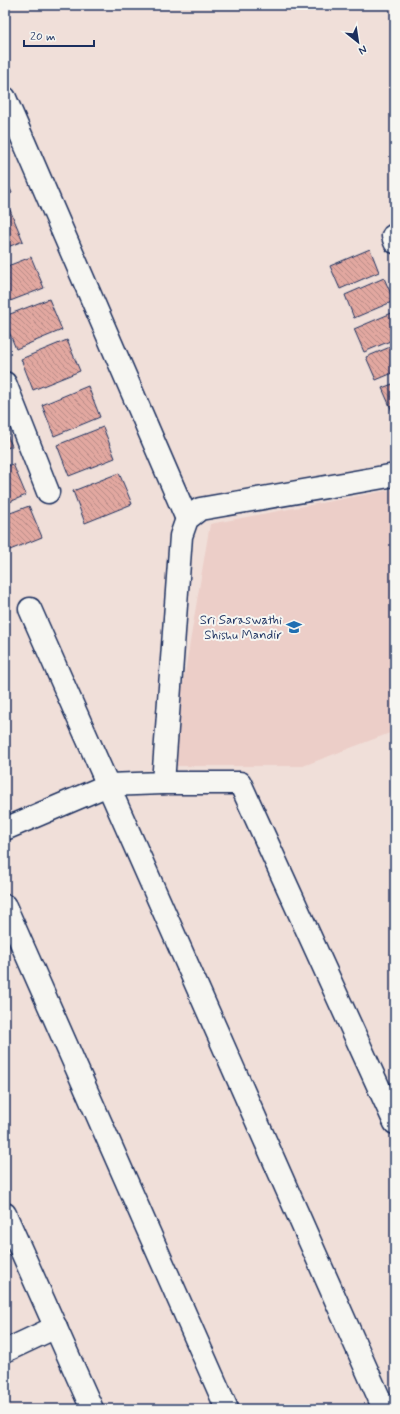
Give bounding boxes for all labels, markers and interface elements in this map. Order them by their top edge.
scale bar [24,22,94,48]
north arrow [338,22,378,62]
text: 20 m [30,29,56,45]
text: N [356,42,369,58]
place label: Sri Saraswathi Shishu Mandir [200,612,283,644]
school or university icon: Sri Saraswathi Shishu Mandir [285,618,303,636]

